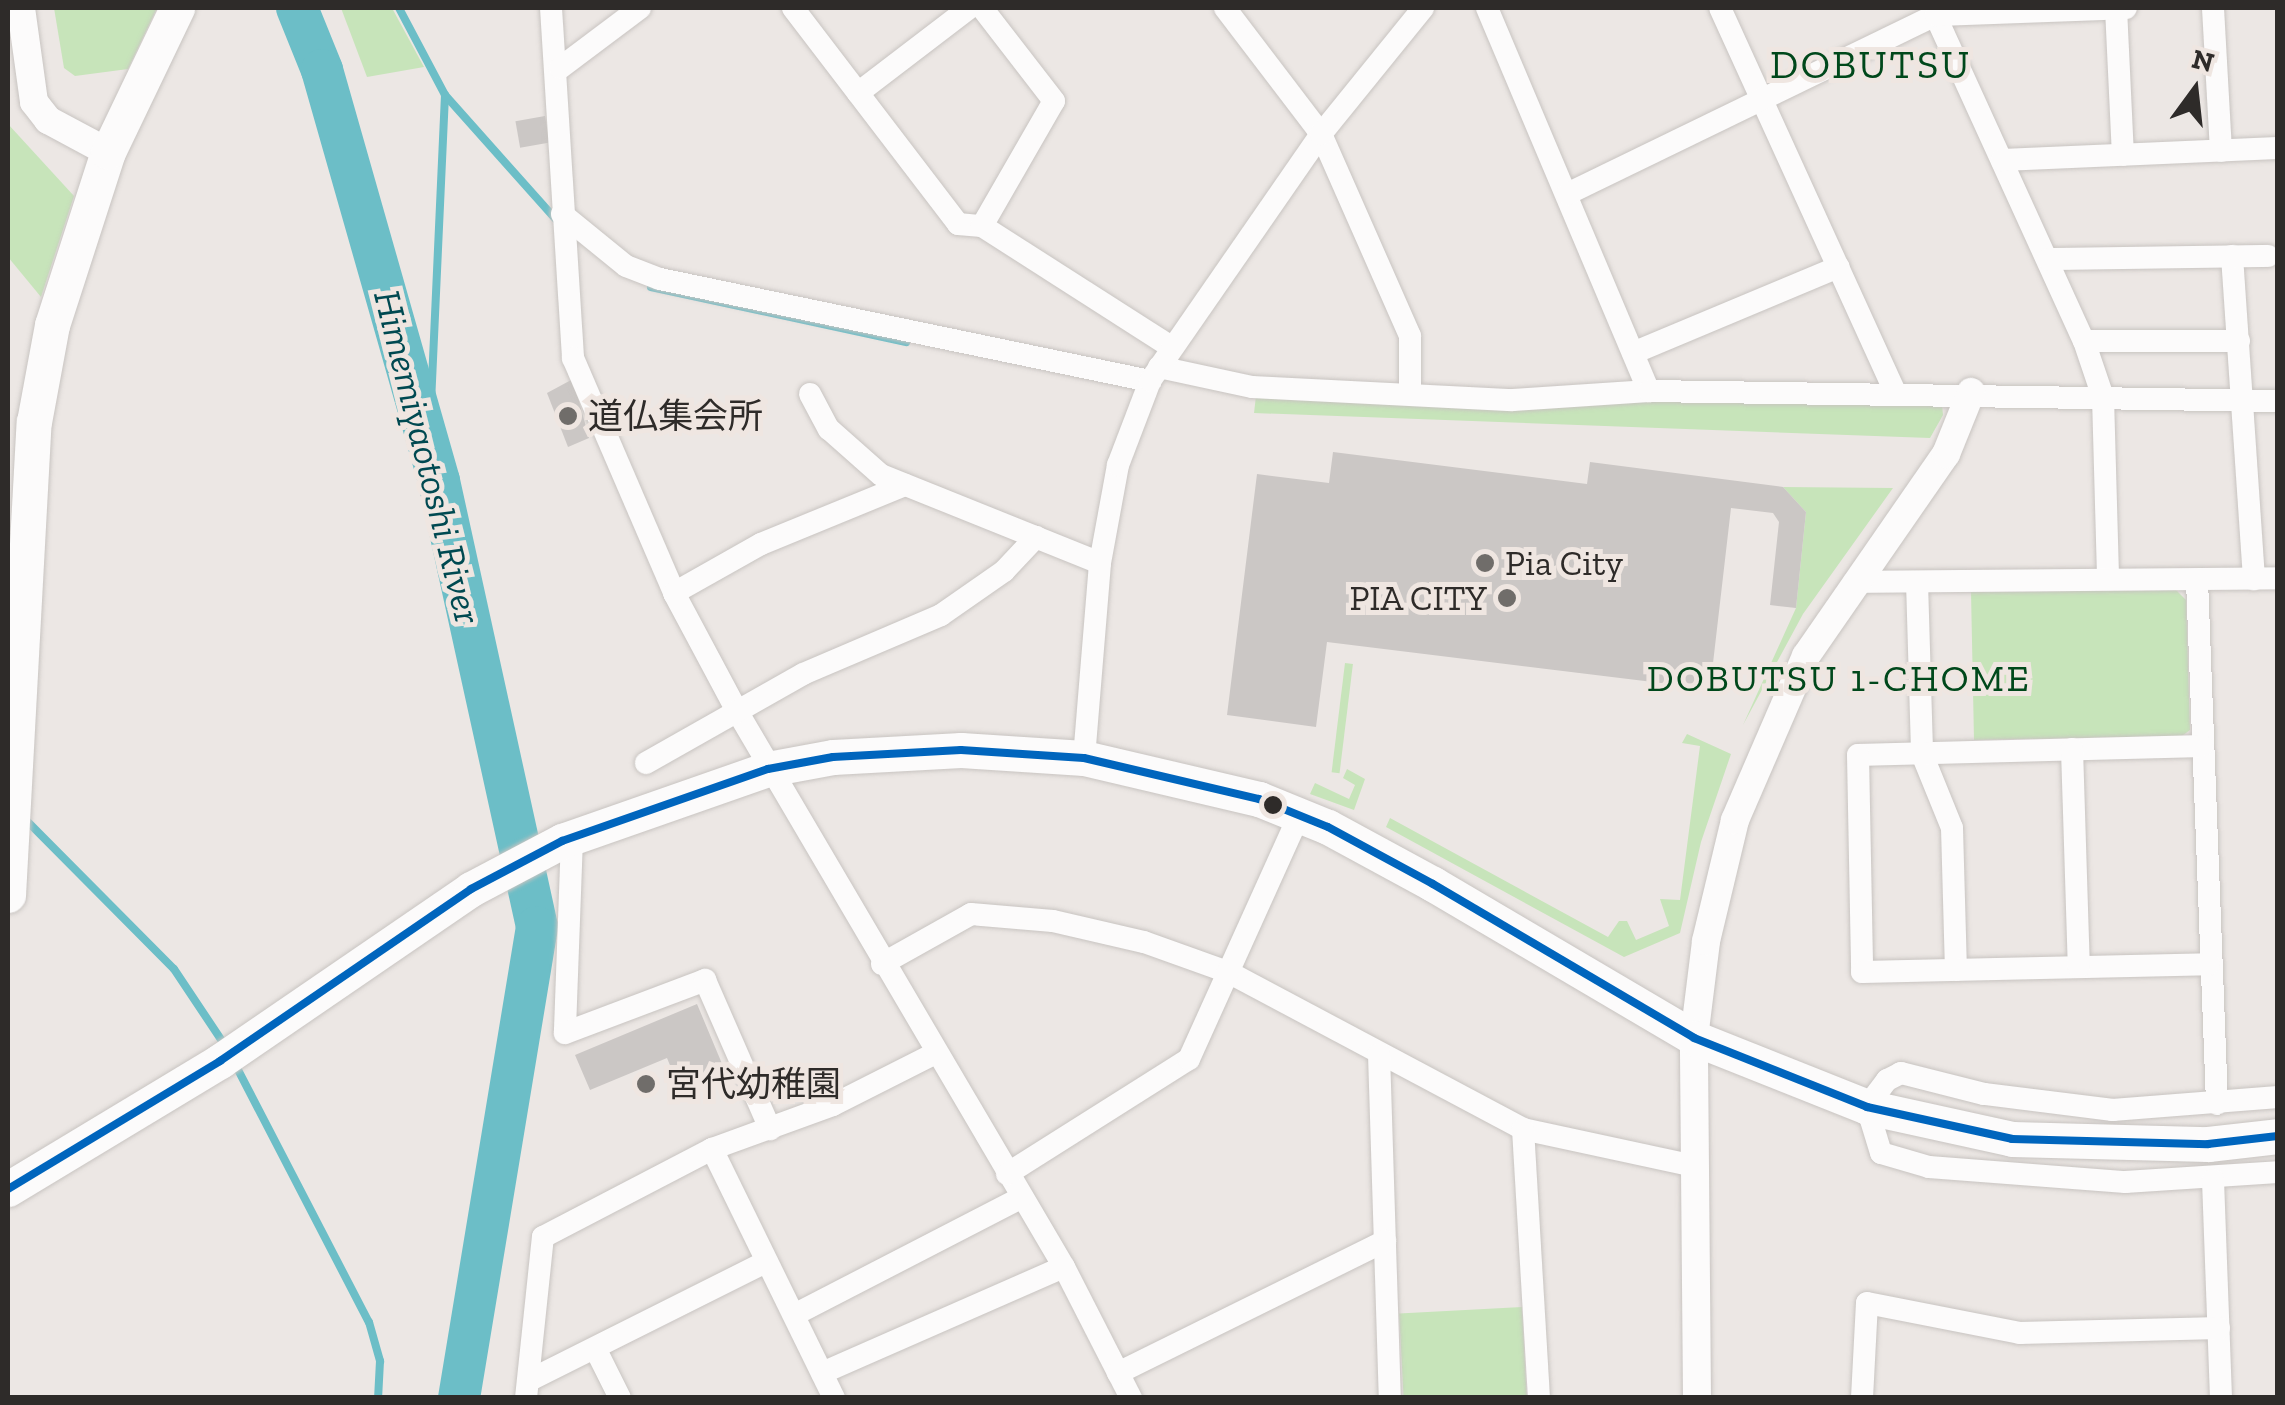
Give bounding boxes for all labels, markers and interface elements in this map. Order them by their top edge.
district label: DOBUTSU [1770,40,1972,88]
north arrow [2145,40,2245,140]
text: N [2188,42,2217,79]
water label: Himemiyaotoshi River [364,286,490,628]
place label: 道仏集会所 [588,395,763,437]
marker: 道仏集会所 [557,405,579,427]
place label: Pia City [1505,542,1623,584]
marker: Pia City [1474,552,1496,574]
place label: PIA CITY [1348,577,1487,619]
marker: PIA CITY [1496,587,1518,609]
district label: DOBUTSU 1-CHOME [1647,656,2031,702]
unlabelled marker [1263,795,1283,815]
place label: 宮代幼稚園 [666,1063,841,1105]
marker: 宮代幼稚園 [635,1073,657,1095]

